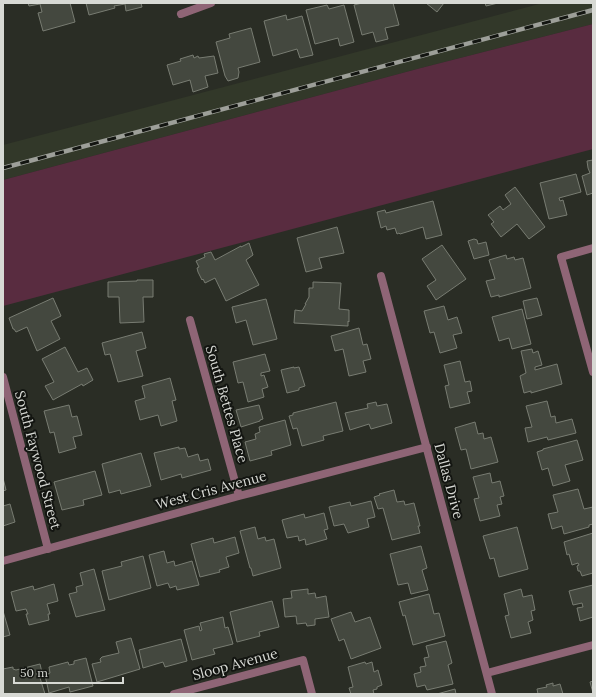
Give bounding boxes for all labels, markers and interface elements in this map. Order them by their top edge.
street label: South Bettes Place [202,343,252,465]
street label: South Faywood Street [11,389,65,532]
street label: Dallas Drive [430,441,468,521]
street label: West Cris Avenue [154,466,269,513]
street label: Sloop Avenue [190,644,280,684]
scale bar [14,659,123,685]
text: 50 m [20,665,48,680]

